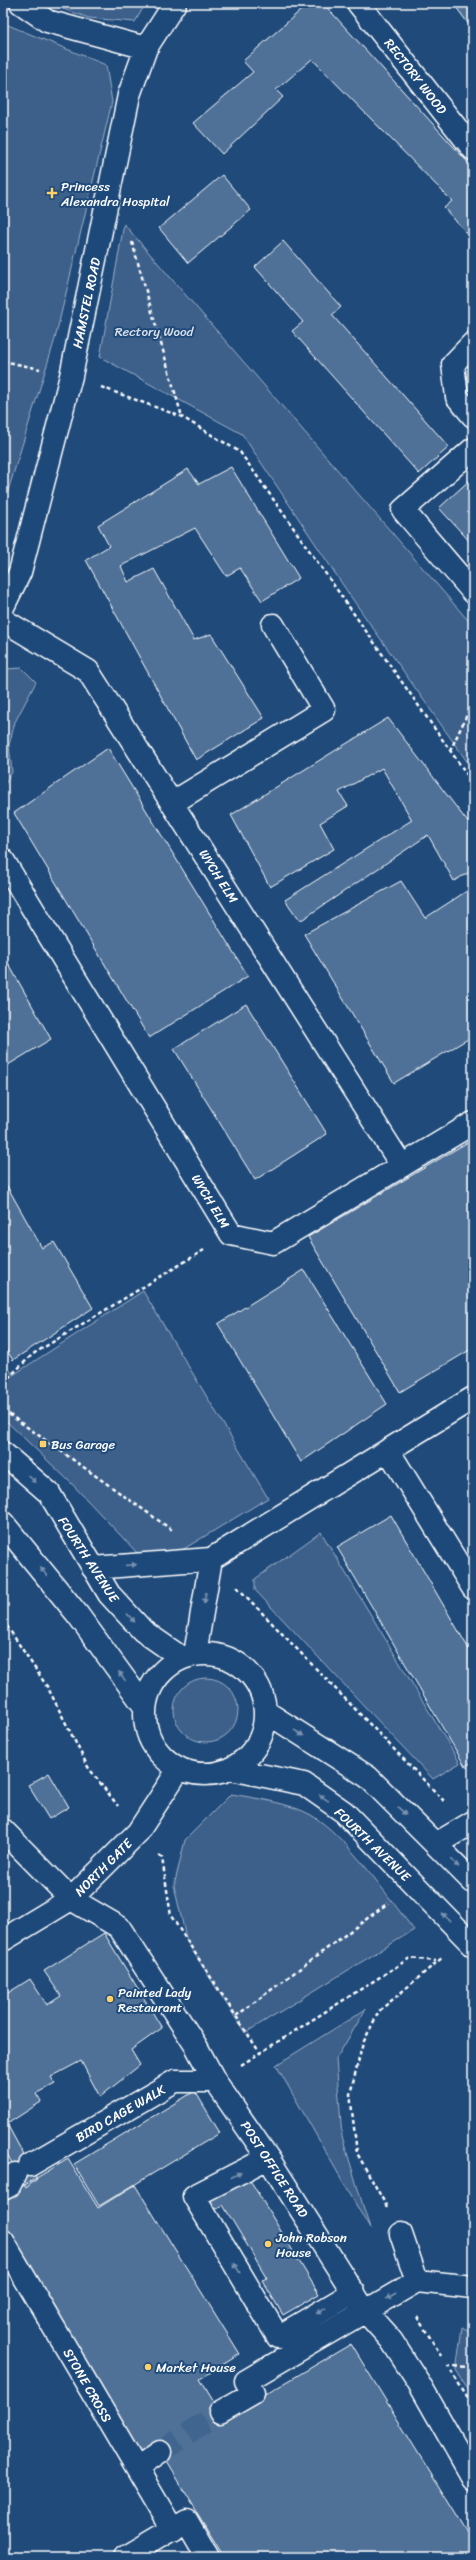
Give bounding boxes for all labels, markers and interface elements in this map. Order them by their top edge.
street label: RECTORY WOOD [378,33,453,120]
place label: Princess Alexandra Hospital [60,175,170,213]
marker: Princess Alexandra Hospital [46,187,58,199]
street label: HAMSTEL ROAD [66,255,107,351]
park label: Rectory Wood [115,320,195,343]
street label: WYCH ELM [193,845,245,908]
street label: WYCH ELM [185,1169,236,1233]
place label: Bus Garage [51,1433,116,1456]
marker: Bus Garage [38,1439,48,1449]
one-way arrow [27,1474,37,1483]
street label: FOURTH AVENUE [52,1511,126,1608]
one-way arrow [125,1562,137,1569]
one-way arrow [39,1567,48,1578]
one-way arrow [201,1592,207,1604]
one-way arrow [126,1613,136,1623]
one-way arrow [118,1670,126,1681]
one-way arrow [293,1729,304,1737]
one-way arrow [319,1794,329,1802]
street label: FOURTH AVENUE [329,1802,417,1888]
one-way arrow [397,1806,407,1815]
street label: NORTH GATE [69,1832,138,1902]
one-way arrow [450,1858,459,1868]
one-way arrow [441,1912,451,1922]
place label: Painted Lady Restaurant [118,1981,192,2019]
marker: Painted Lady Restaurant [105,1994,115,2004]
street label: BIRD CAGE WALK [71,2078,170,2149]
street label: POST OFFICE ROAD [234,2116,315,2223]
one-way arrow [230,2171,241,2178]
place label: John Robson House [275,2226,347,2264]
marker: John Robson House [263,2239,273,2249]
one-way arrow [233,2262,240,2274]
one-way arrow [385,2293,397,2300]
one-way arrow [315,2308,327,2315]
street label: STONE CROSS [57,2344,118,2427]
place label: Market House [156,2356,236,2379]
marker: Market House [143,2362,153,2372]

